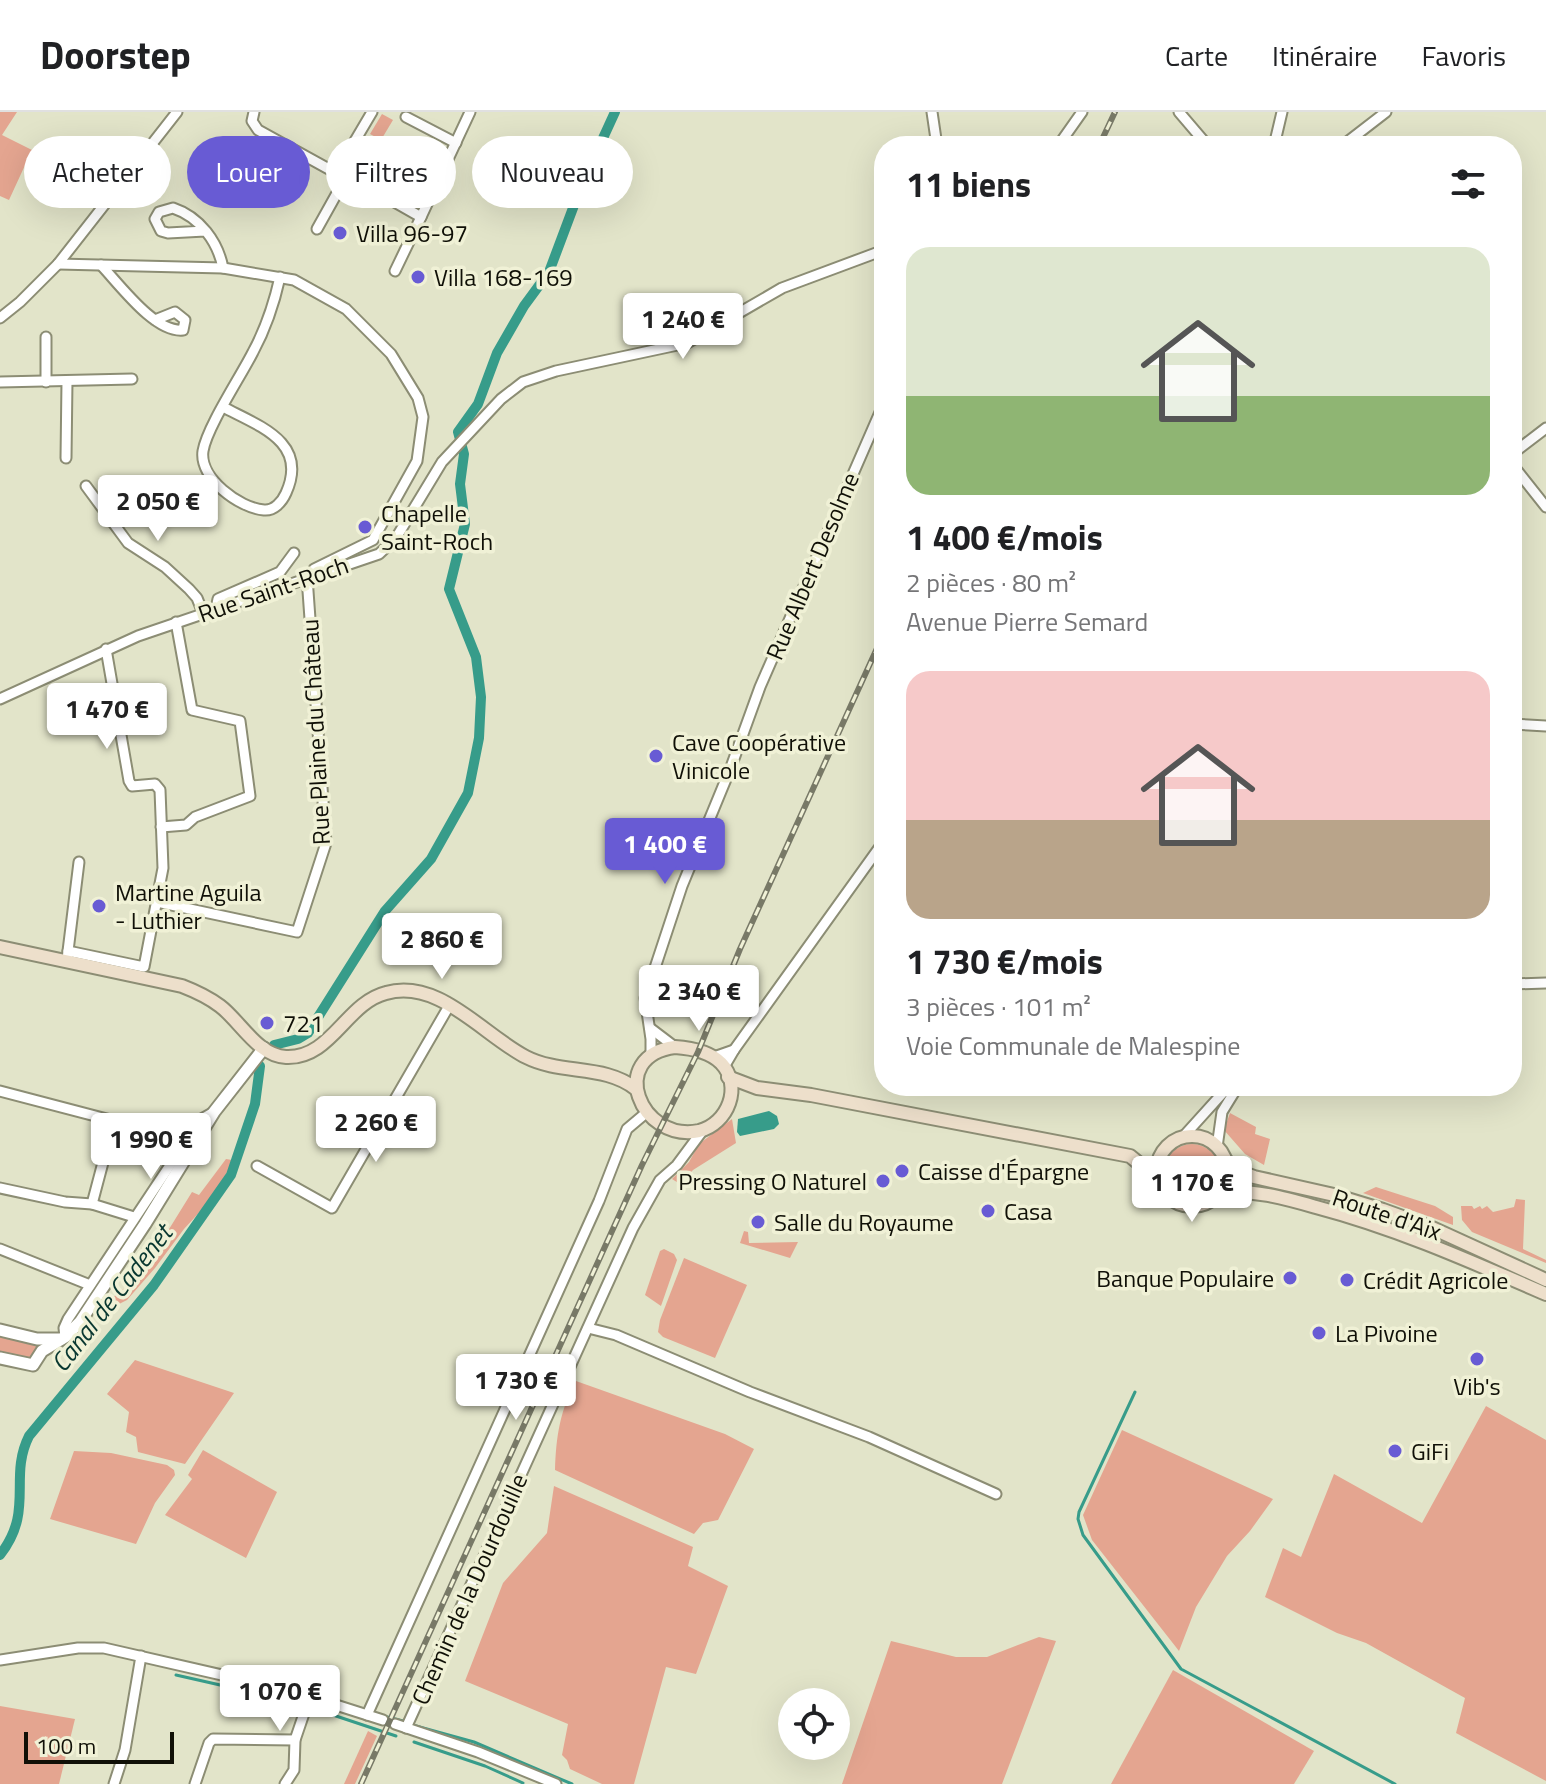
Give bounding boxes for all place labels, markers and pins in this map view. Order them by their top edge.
place label: Villa 96-97 [356,215,468,251]
marker: Villa 96-97 [331,224,349,242]
place label: Villa 168-169 [434,259,573,295]
marker: Villa 168-169 [409,268,427,286]
pin: 1 240 € [609,293,757,361]
pin: 2 050 € [84,475,232,543]
place label: Chapelle Saint-Roch [381,495,493,559]
marker: Chapelle Saint-Roch [356,518,374,536]
pin: 1 470 € [33,683,181,751]
place label: Cave Coopérative Vinicole [672,724,846,788]
marker: Cave Coopérative Vinicole [647,747,665,765]
pin: 1 400 € [591,818,739,886]
place label: Martine Aguila - Luthier [115,874,261,938]
marker: Martine Aguila - Luthier [90,897,108,915]
pin: 2 860 € [368,913,516,981]
pin: 2 340 € [625,965,773,1033]
place label: 721 [283,1005,323,1041]
marker: 721 [258,1014,276,1032]
pin: 2 260 € [302,1096,450,1164]
pin: 1 990 € [77,1113,225,1181]
place label: Caisse d'Épargne [918,1153,1089,1189]
pin: 1 170 € [1118,1156,1266,1224]
marker: Caisse d'Épargne [893,1162,911,1180]
place label: Pressing O Naturel [678,1163,867,1199]
marker: Pressing O Naturel [874,1172,892,1190]
place label: Casa [1004,1193,1052,1229]
marker: Casa [979,1202,997,1220]
place label: Salle du Royaume [774,1204,954,1240]
marker: Salle du Royaume [749,1213,767,1231]
place label: Banque Populaire [1096,1260,1274,1296]
place label: Crédit Agricole [1363,1262,1508,1298]
marker: Banque Populaire [1281,1269,1299,1287]
marker: Crédit Agricole [1338,1271,1356,1289]
place label: La Pivoine [1335,1315,1438,1351]
marker: La Pivoine [1310,1324,1328,1342]
marker: Vib's [1468,1350,1486,1368]
pin: 1 730 € [442,1354,590,1422]
place label: Vib's [1453,1368,1501,1404]
place label: GiFi [1411,1433,1449,1469]
marker: GiFi [1386,1442,1404,1460]
pin: 1 070 € [206,1665,354,1733]

